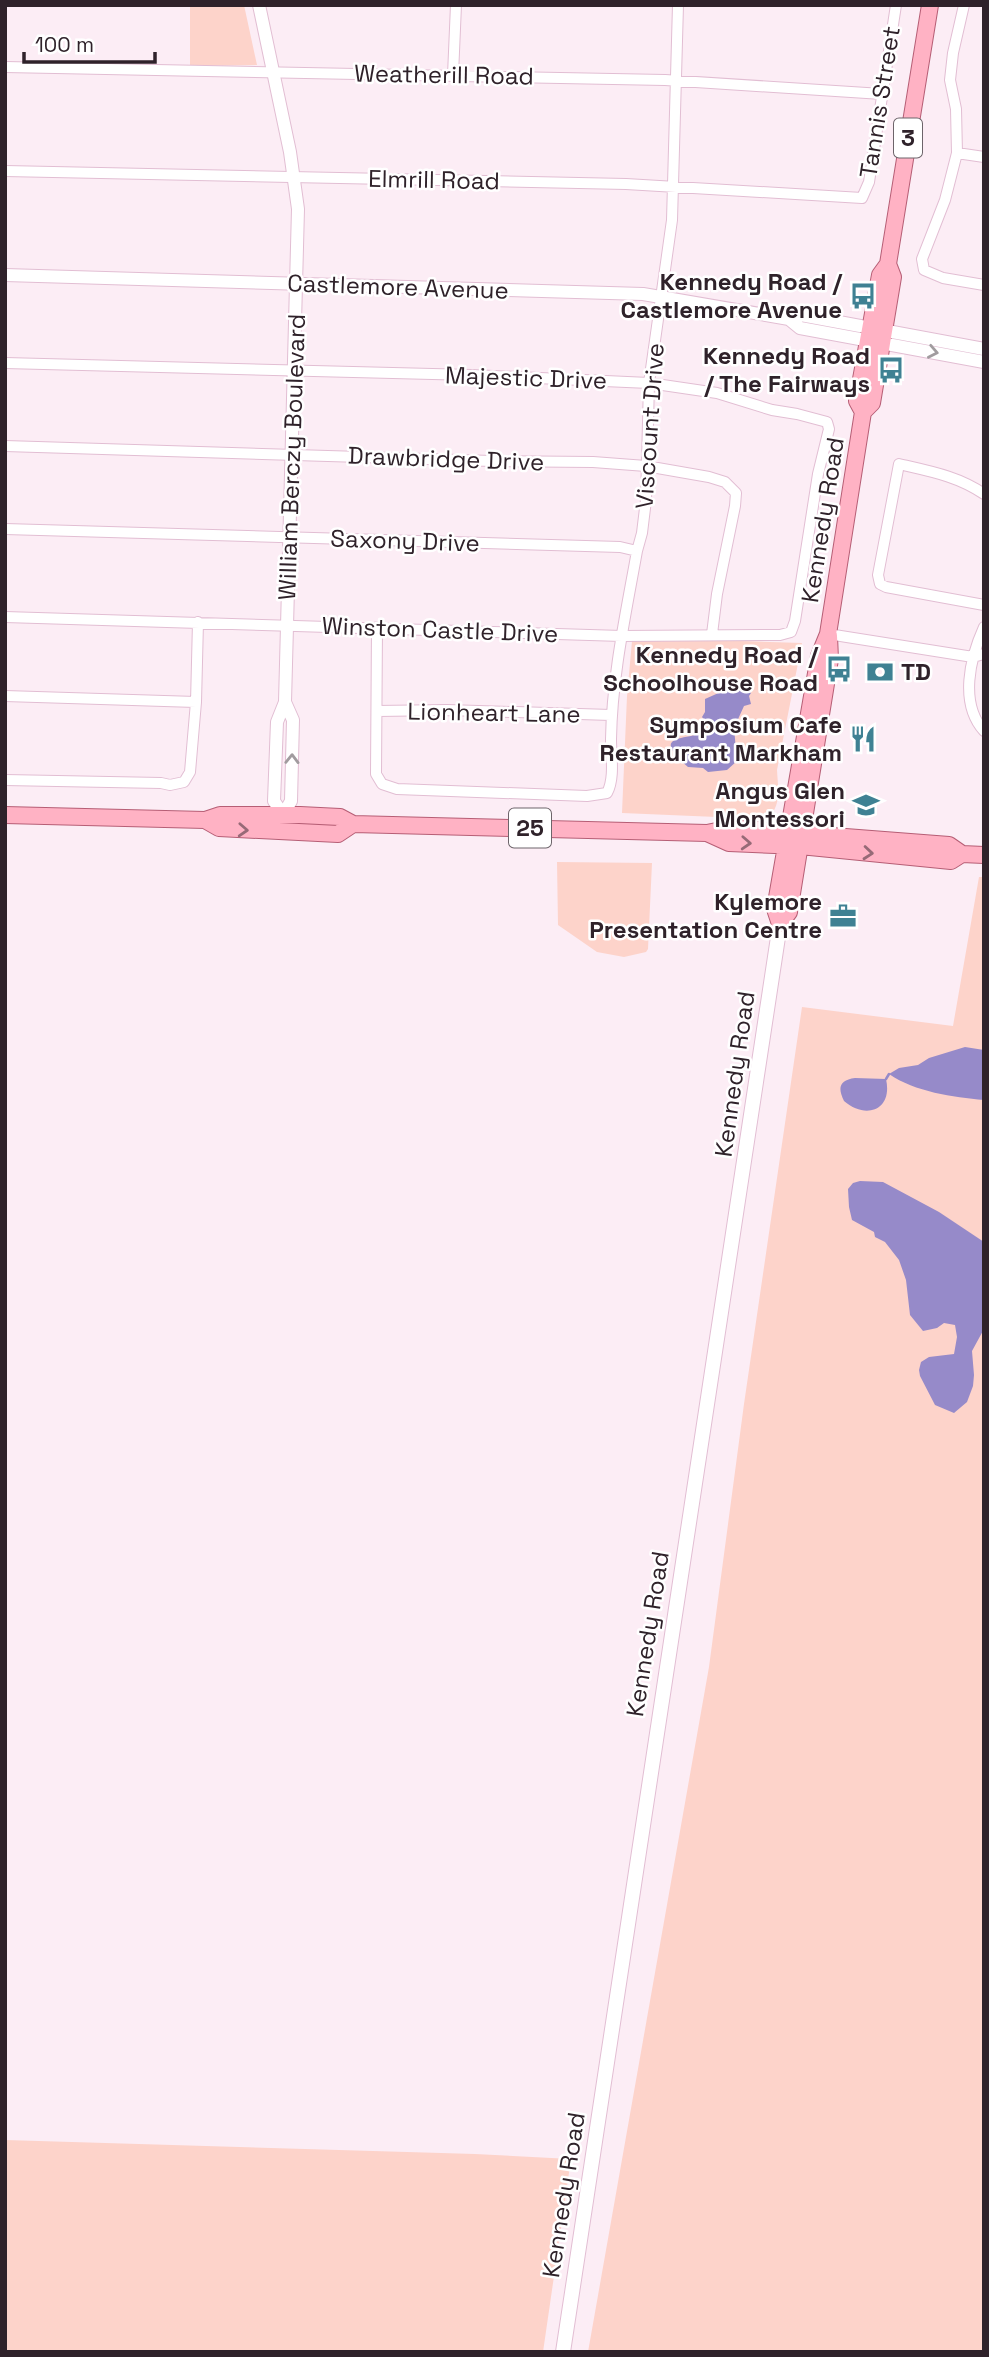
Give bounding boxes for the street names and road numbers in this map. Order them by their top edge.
street label: Tannis Street [852,24,907,180]
street label: Weatherill Road [354,57,534,92]
road number: 3 [894,119,922,158]
street label: Elmrill Road [368,163,500,196]
street label: Castlemore Avenue [287,267,509,306]
street label: William Berczy Boulevard [271,313,312,601]
street label: Viscount Drive [628,342,671,510]
street label: Majestic Drive [445,359,608,396]
street label: Kennedy Road [794,435,851,605]
street label: Drawbridge Drive [347,440,545,477]
street label: Saxony Drive [330,522,480,559]
street label: Winston Castle Drive [321,610,559,649]
street label: Lionheart Lane [407,695,581,730]
road number: 25 [509,808,551,848]
street label: Kennedy Road [708,989,761,1159]
street label: Kennedy Road [619,1549,676,1719]
street label: Kennedy Road [535,2110,592,2280]

